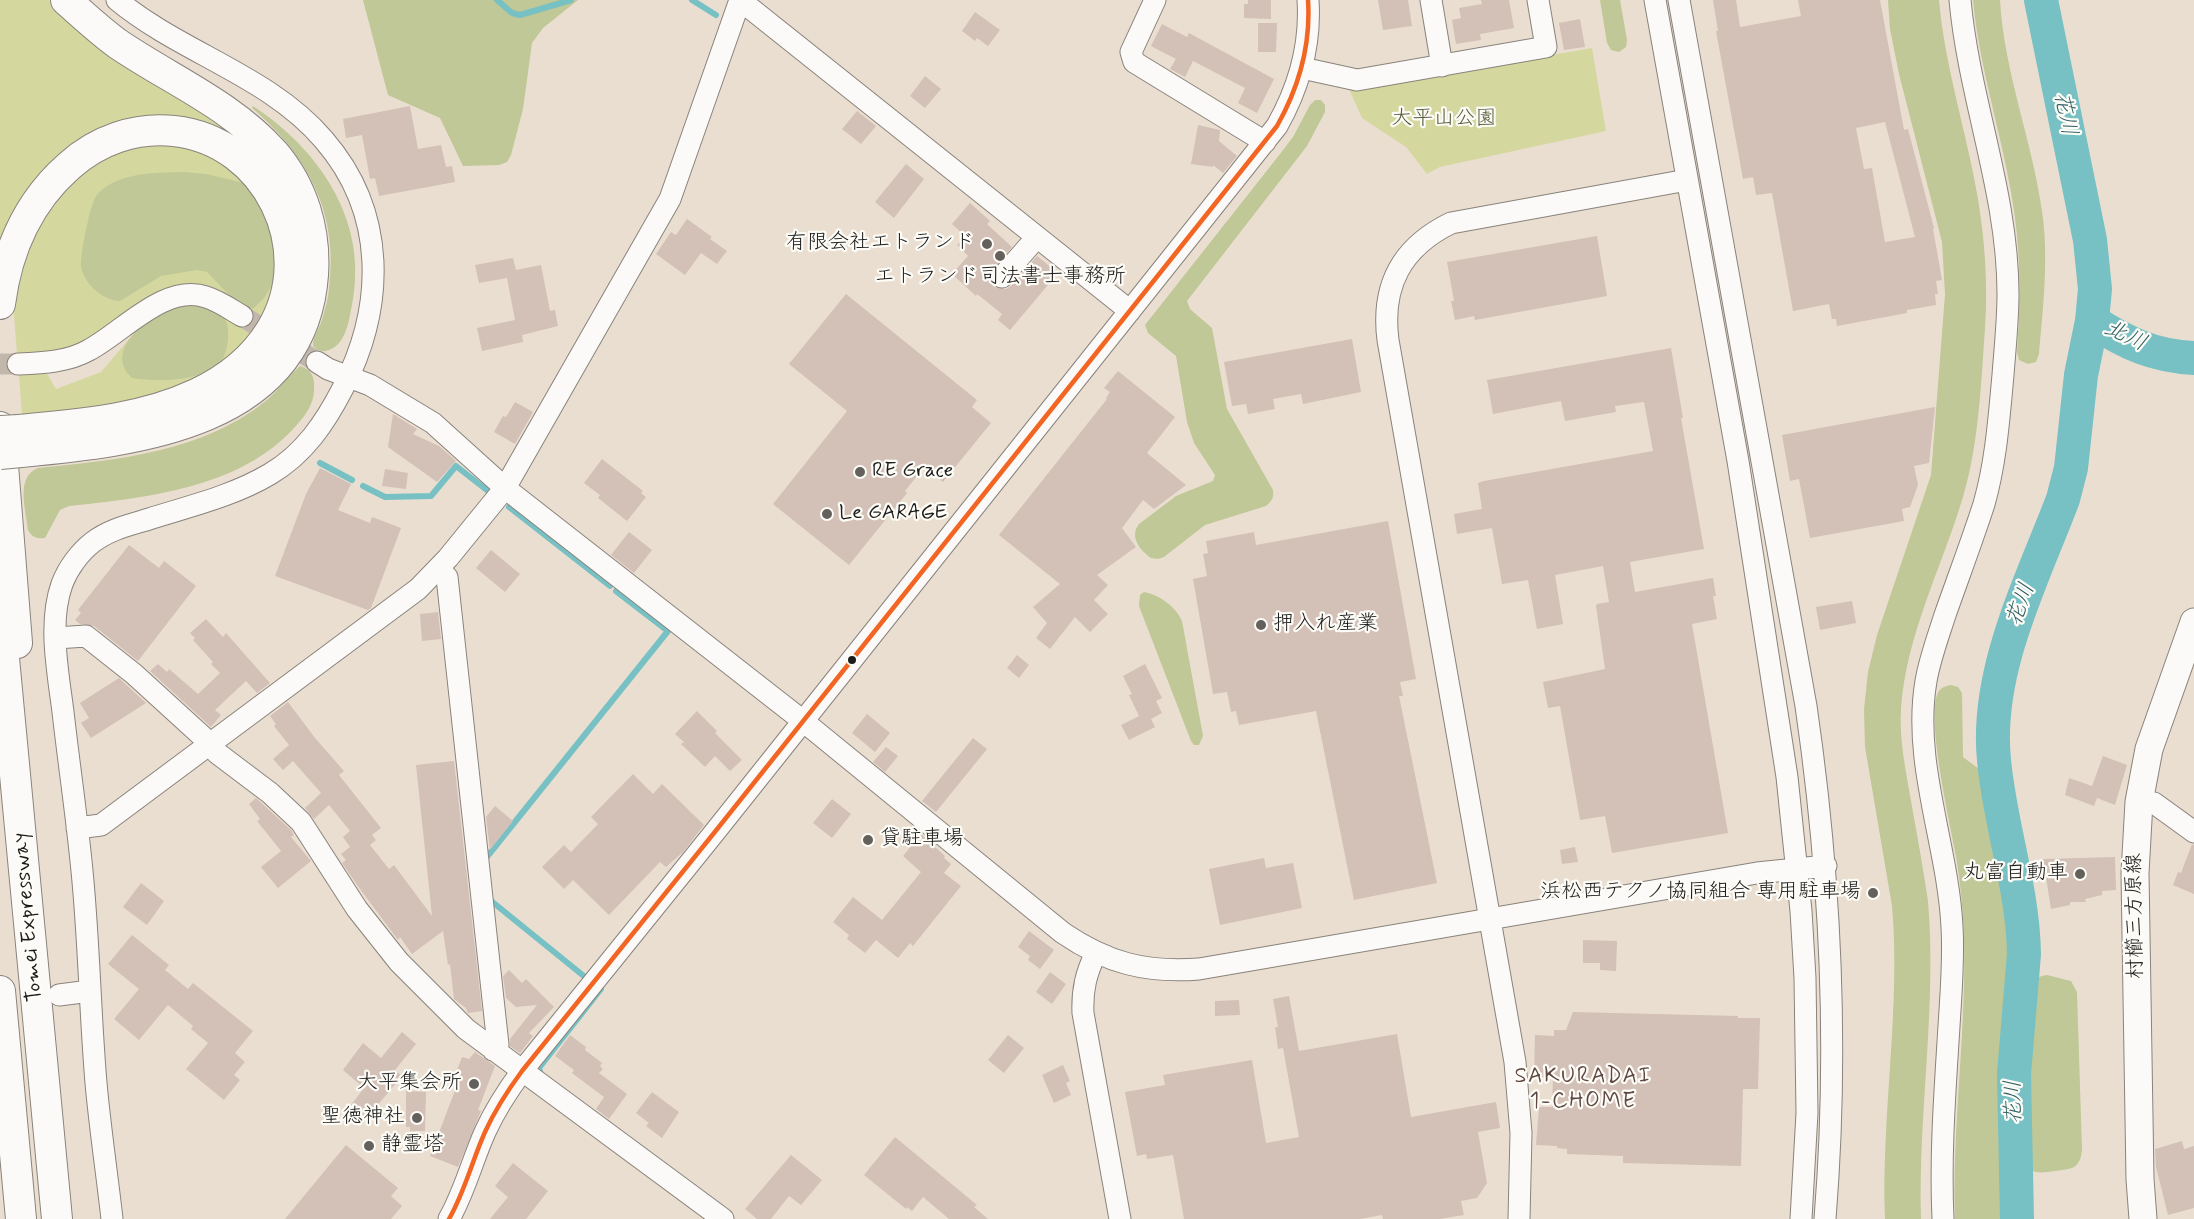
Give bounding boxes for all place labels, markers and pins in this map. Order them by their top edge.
place label: 有限会社エトランド [786,231,975,257]
marker: 有限会社エトランド [980,237,994,251]
marker: エトランド司法書士事務所 [993,249,1007,263]
place label: エトランド司法書士事務所 [874,265,1126,291]
place label: RE Grace [872,459,953,485]
marker: RE Grace [853,465,867,479]
place label: Le GARAGE [839,501,947,527]
marker: Le GARAGE [820,507,834,521]
place label: 押入れ産業 [1273,612,1378,638]
marker: 押入れ産業 [1254,618,1268,632]
unlabelled marker [846,654,858,666]
place label: 貸駐車場 [880,827,964,853]
marker: 貸駐車場 [861,833,875,847]
place label: 丸富自動車 [1963,861,2068,887]
marker: 丸富自動車 [2073,867,2087,881]
place label: 浜松西テクノ協同組合 専用駐車場 [1540,880,1861,906]
marker: 浜松西テクノ協同組合 専用駐車場 [1866,886,1880,900]
place label: 大平集会所 [357,1071,462,1097]
marker: 大平集会所 [467,1077,481,1091]
place label: 聖徳神社 [321,1105,405,1131]
marker: 聖徳神社 [410,1111,424,1125]
place label: 静霊塔 [381,1133,444,1159]
marker: 静霊塔 [362,1139,376,1153]

